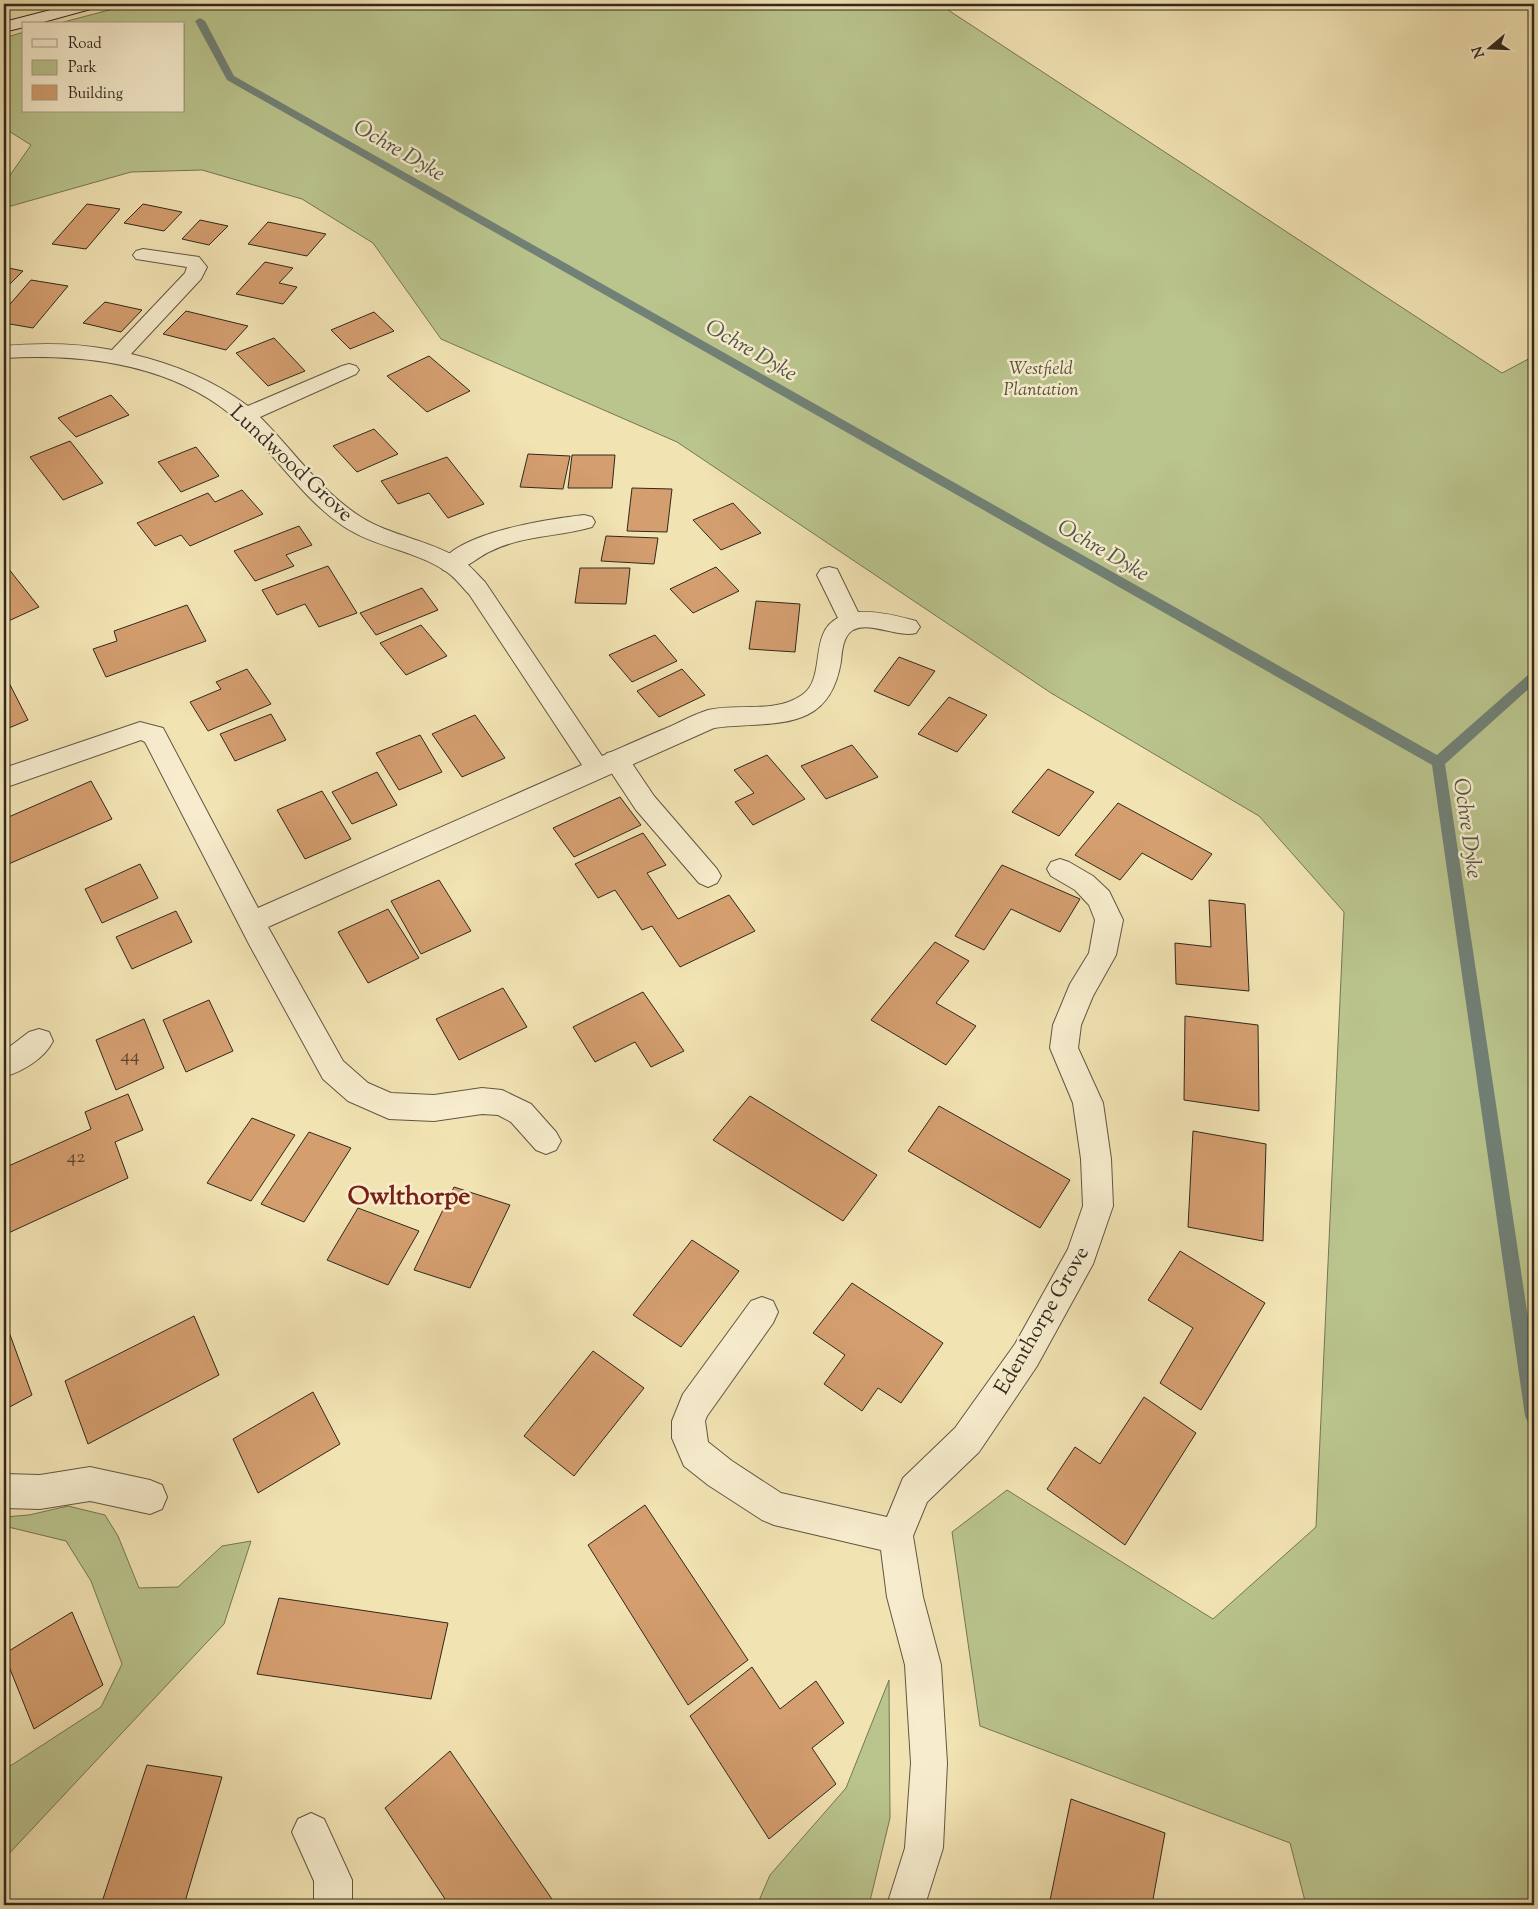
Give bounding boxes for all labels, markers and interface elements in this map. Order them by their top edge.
legend [22,22,185,112]
north arrow [1466,22,1516,72]
text: Road [68,34,102,55]
text: N [1468,43,1491,60]
text: Park [68,58,97,79]
text: Building [68,84,123,105]
water label: Ochre Dyke [347,112,451,191]
water label: Ochre Dyke [699,312,803,391]
park label: Westfield Plantation [1003,357,1079,404]
street label: Lundwood Grove [222,399,359,530]
water label: Ochre Dyke [1051,512,1155,591]
water label: Ochre Dyke [1443,776,1489,881]
house number: 44 [120,1043,140,1070]
house number: 42 [67,1144,85,1171]
district label: Owlthorpe [348,1179,470,1216]
street label: Edenthorpe Grove [988,1241,1097,1401]

